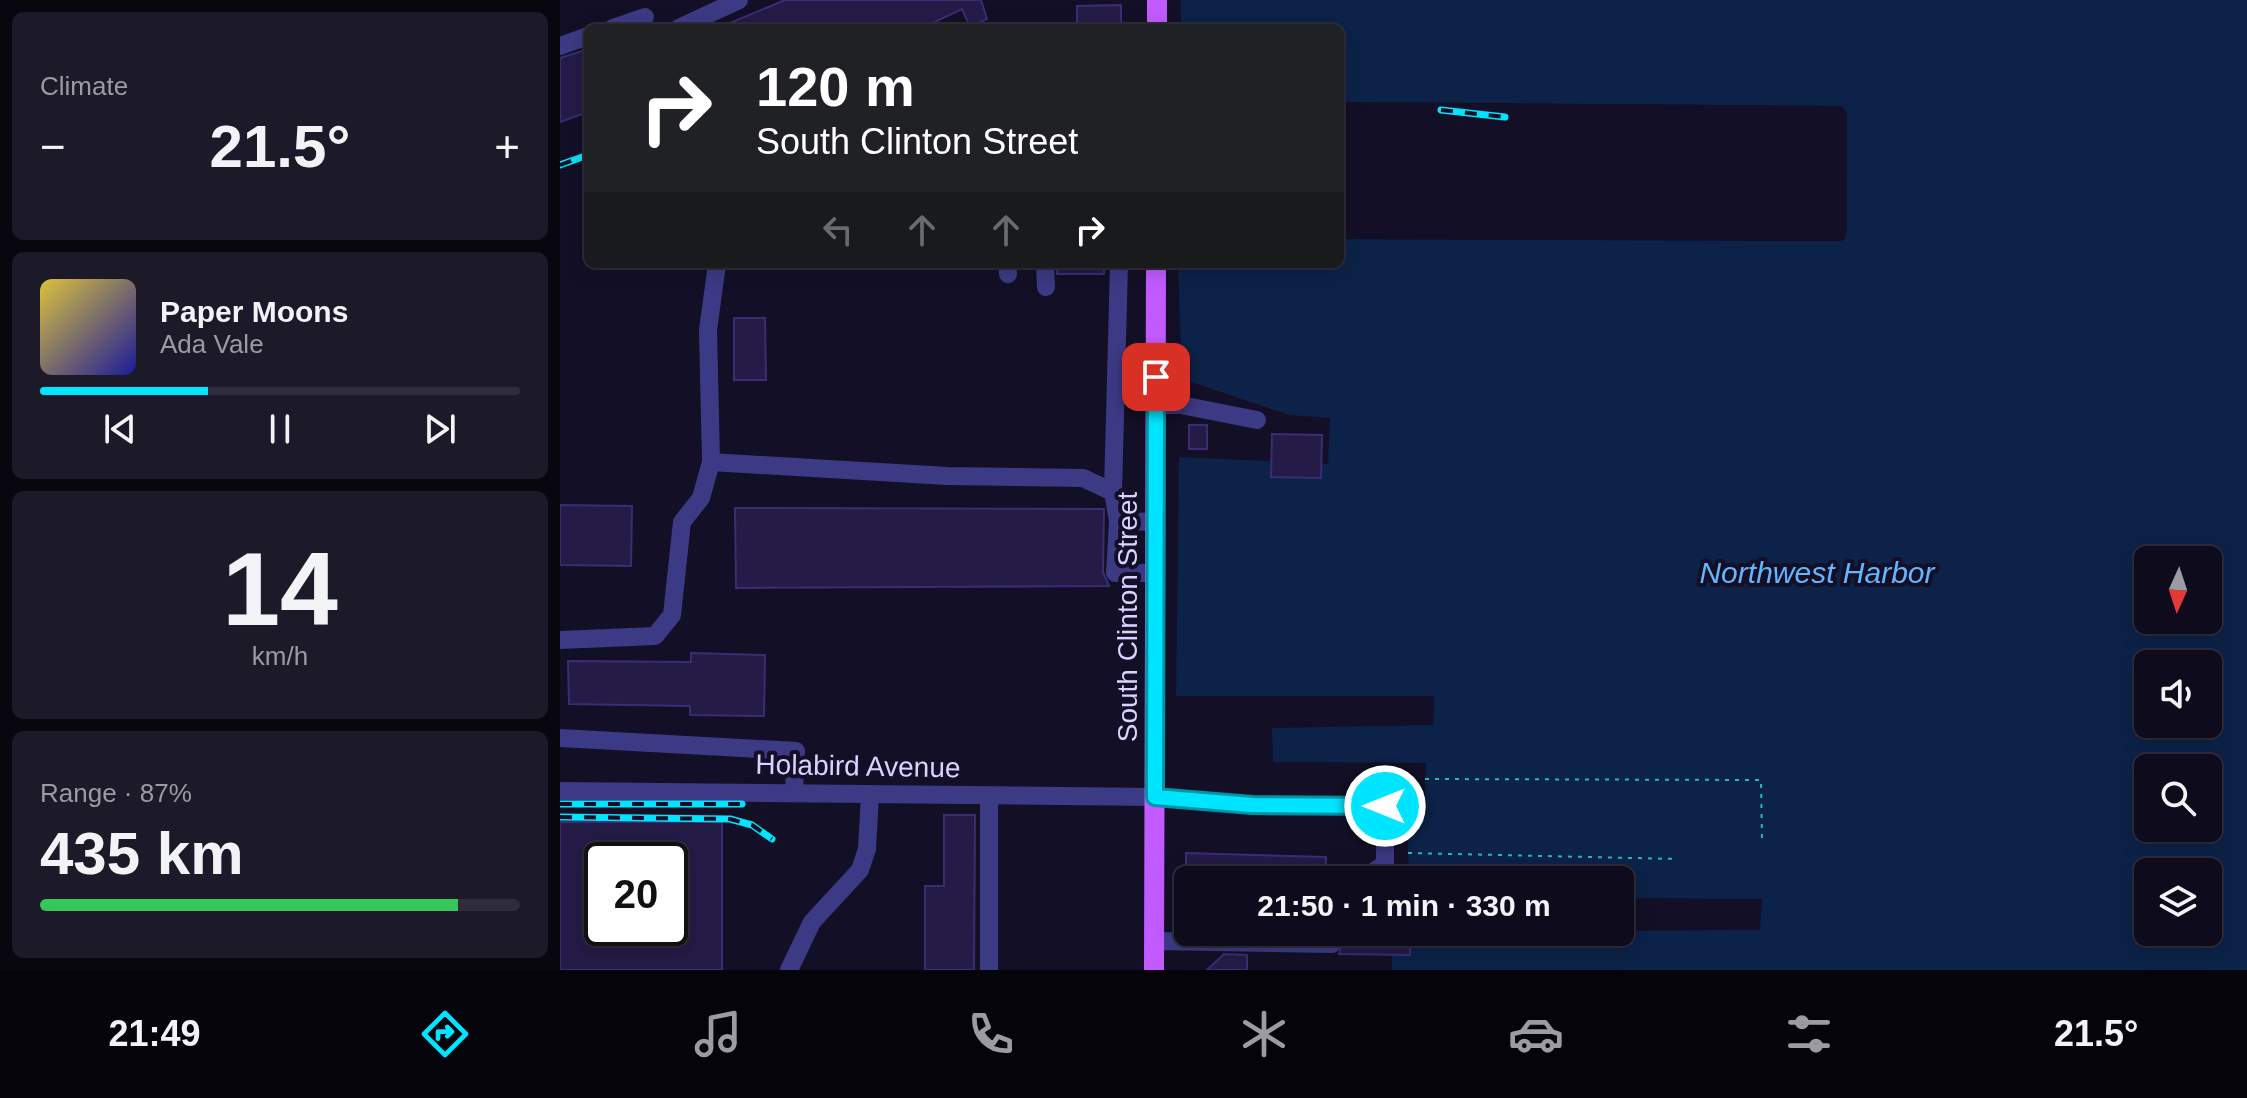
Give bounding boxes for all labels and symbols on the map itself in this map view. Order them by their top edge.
pin [1122,343,1190,411]
street label: South Clinton Street [1112,491,1143,742]
north arrow [2134,546,2222,634]
water label: Northwest Harbor [1699,556,1936,589]
street label: Holabird Avenue [755,749,961,783]
position arrow [1343,764,1427,848]
speed limit sign: 20 [584,842,688,946]

